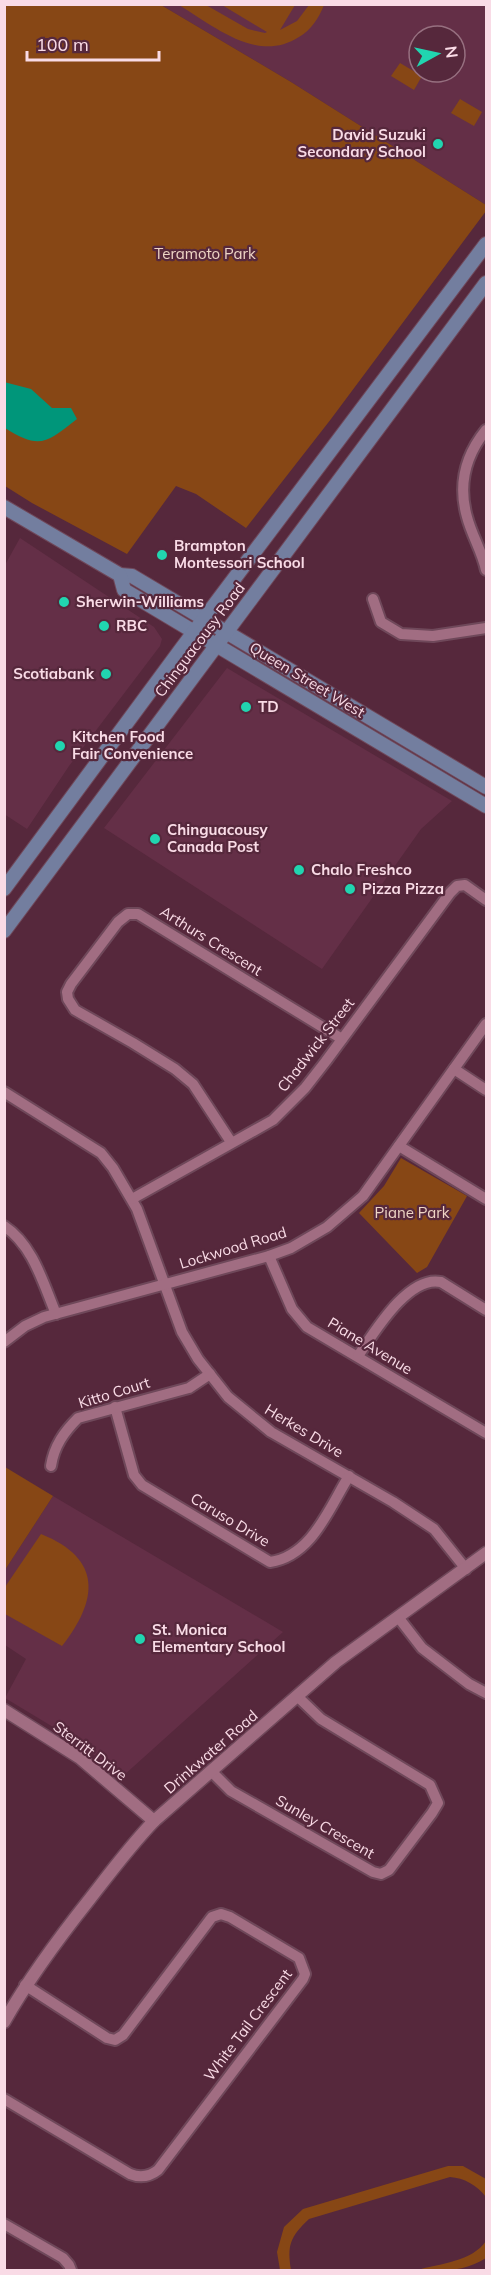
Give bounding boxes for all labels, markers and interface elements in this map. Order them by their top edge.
scale bar [27,24,159,62]
north arrow [407,24,467,84]
text: 100 m [36,33,89,56]
text: N [441,45,463,59]
place label: David Suzuki Secondary School [298,125,426,161]
marker: David Suzuki Secondary School [431,137,445,151]
park label: Teramoto Park [154,244,256,263]
place label: Brampton Montessori School [174,536,305,572]
marker: Brampton Montessori School [155,548,169,562]
street label: Chinguacousy Road [150,579,249,701]
place label: Sherwin-Williams [76,592,204,611]
marker: Sherwin-Williams [57,595,71,609]
place label: RBC [116,616,147,635]
marker: RBC [97,619,111,633]
street label: Queen Street West [246,638,368,722]
place label: Scotiabank [13,664,95,683]
marker: Scotiabank [99,667,113,681]
place label: TD [258,697,279,716]
marker: TD [239,700,253,714]
place label: Kitchen Food Fair Convenience [72,727,193,763]
marker: Kitchen Food Fair Convenience [53,739,67,753]
place label: Chinguacousy Canada Post [167,820,268,856]
marker: Chinguacousy Canada Post [148,832,162,846]
place label: Chalo Freshco [311,860,412,879]
marker: Chalo Freshco [292,863,306,877]
place label: Pizza Pizza [362,879,444,898]
marker: Pizza Pizza [343,882,357,896]
street label: Arthurs Crescent [157,902,266,980]
street label: Chadwick Street [273,994,358,1096]
park label: Piane Park [375,1203,450,1222]
street label: Lockwood Road [177,1222,289,1273]
street label: Piane Avenue [324,1313,416,1378]
street label: Kitto Court [76,1373,152,1412]
street label: Herkes Drive [261,1400,347,1461]
street label: Caruso Drive [187,1488,273,1551]
place label: St. Monica Elementary School [152,1620,285,1656]
marker: St. Monica Elementary School [133,1632,147,1646]
street label: Drinkwater Road [160,1706,261,1797]
street label: Sterritt Drive [50,1717,131,1785]
street label: Sunley Crescent [272,1791,378,1863]
street label: White Tail Crescent [199,1965,296,2084]

